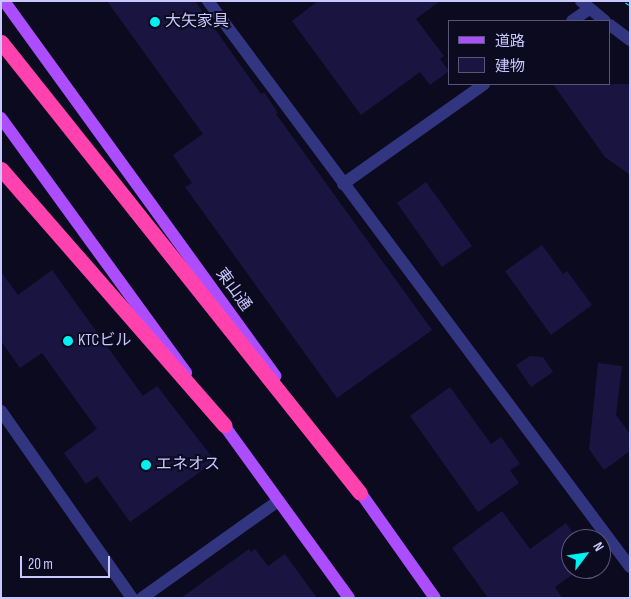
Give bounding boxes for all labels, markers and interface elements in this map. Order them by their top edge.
place label: 大矢家具 [165,12,229,32]
marker: 大矢家具 [149,16,161,28]
legend [448,20,611,85]
text: 道路 [495,32,525,51]
text: 建物 [495,57,525,76]
street label: 東山通 [211,265,255,315]
place label: KTCビル [78,331,131,351]
marker: KTCビル [62,335,74,347]
place label: エネオス [156,455,220,475]
marker: エネオス [140,459,152,471]
north arrow [561,529,611,579]
text: N [589,539,608,554]
scale bar [22,546,112,578]
text: 20 m [28,555,53,574]

